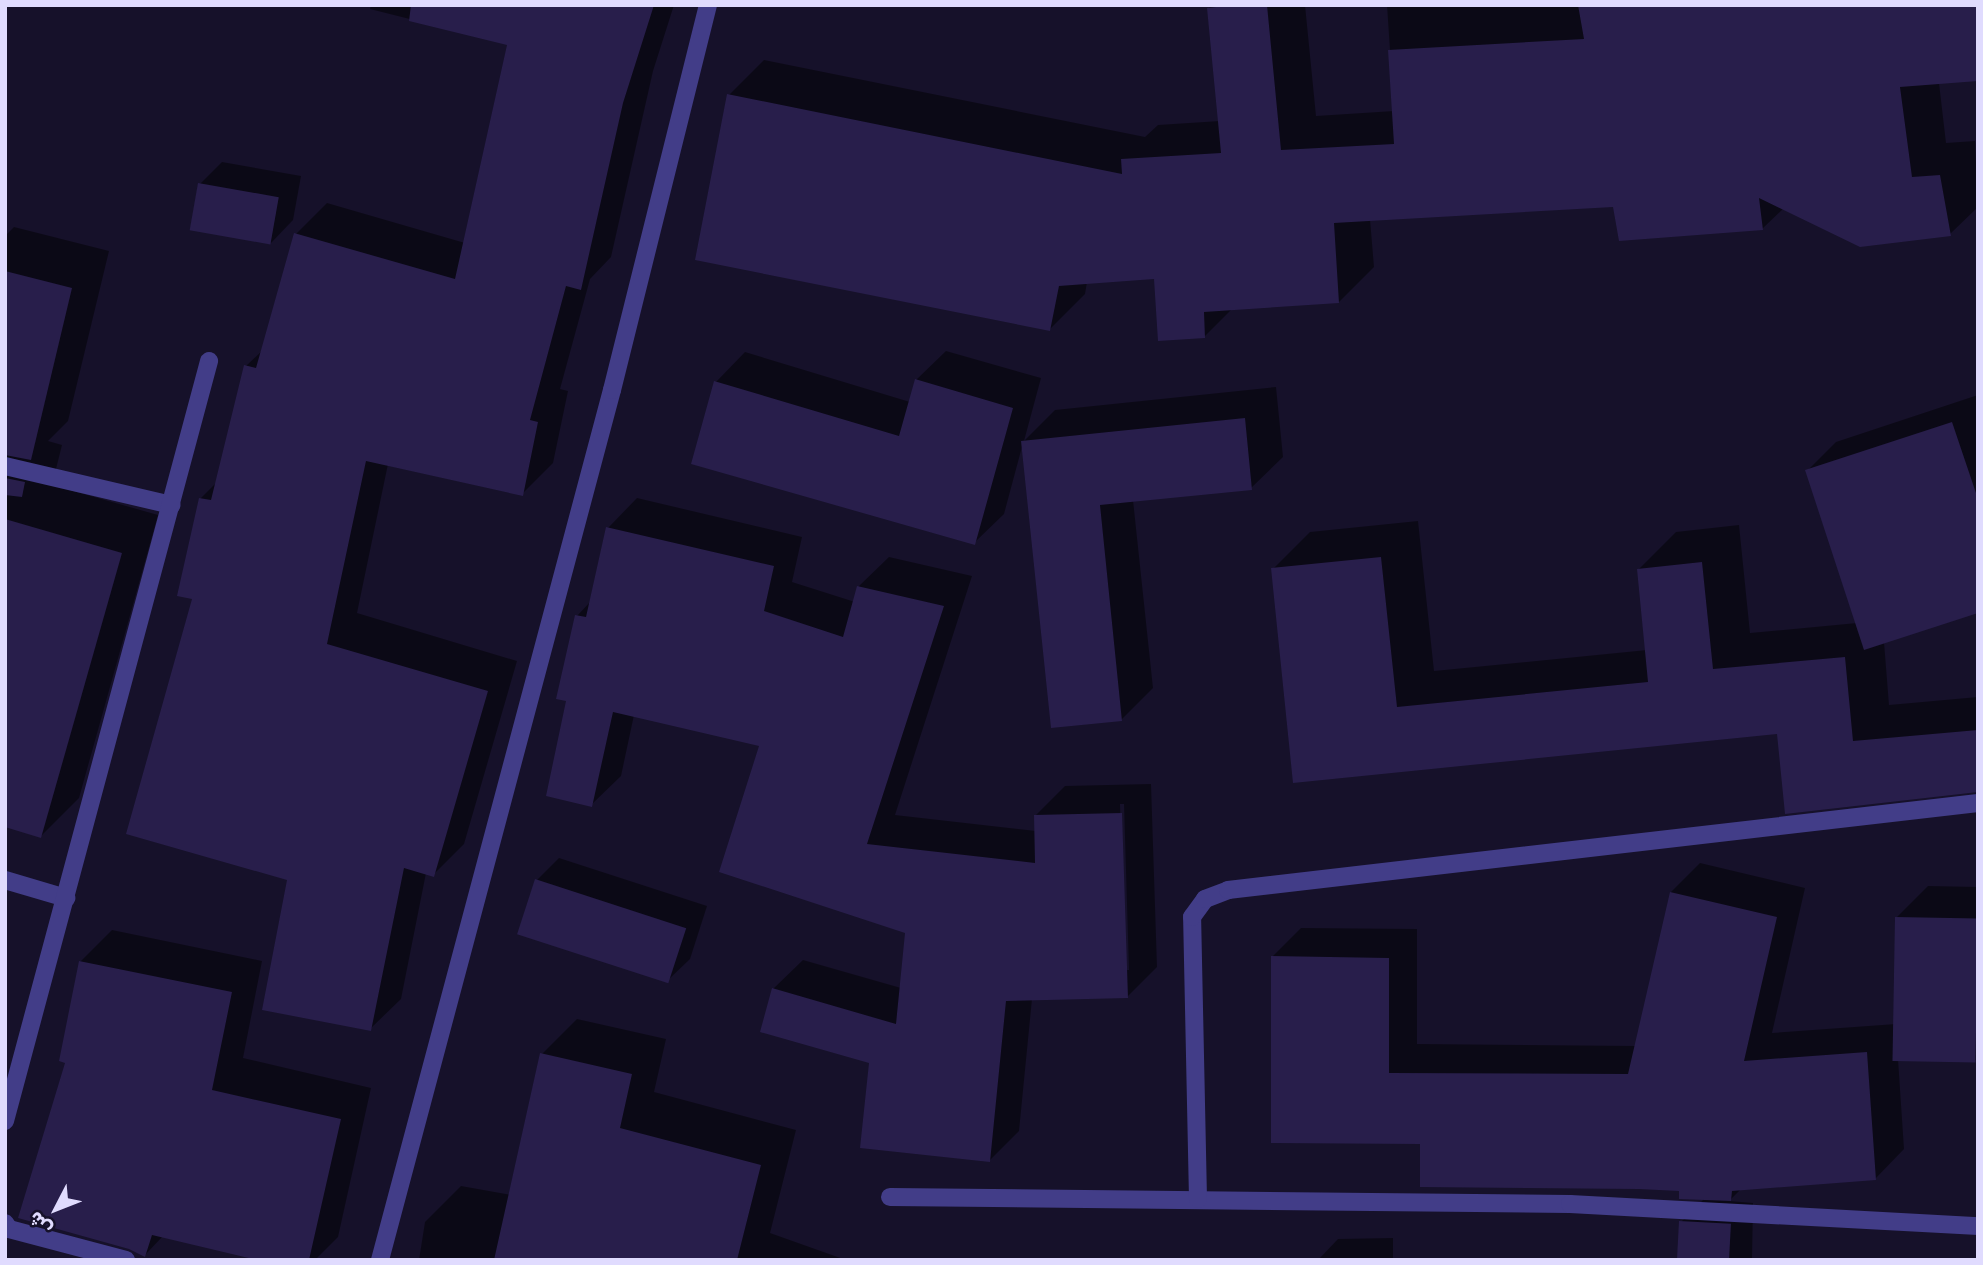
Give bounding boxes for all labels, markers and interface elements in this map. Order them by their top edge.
north arrow [21,1174,91,1244]
text: ش [23,1207,57,1240]

